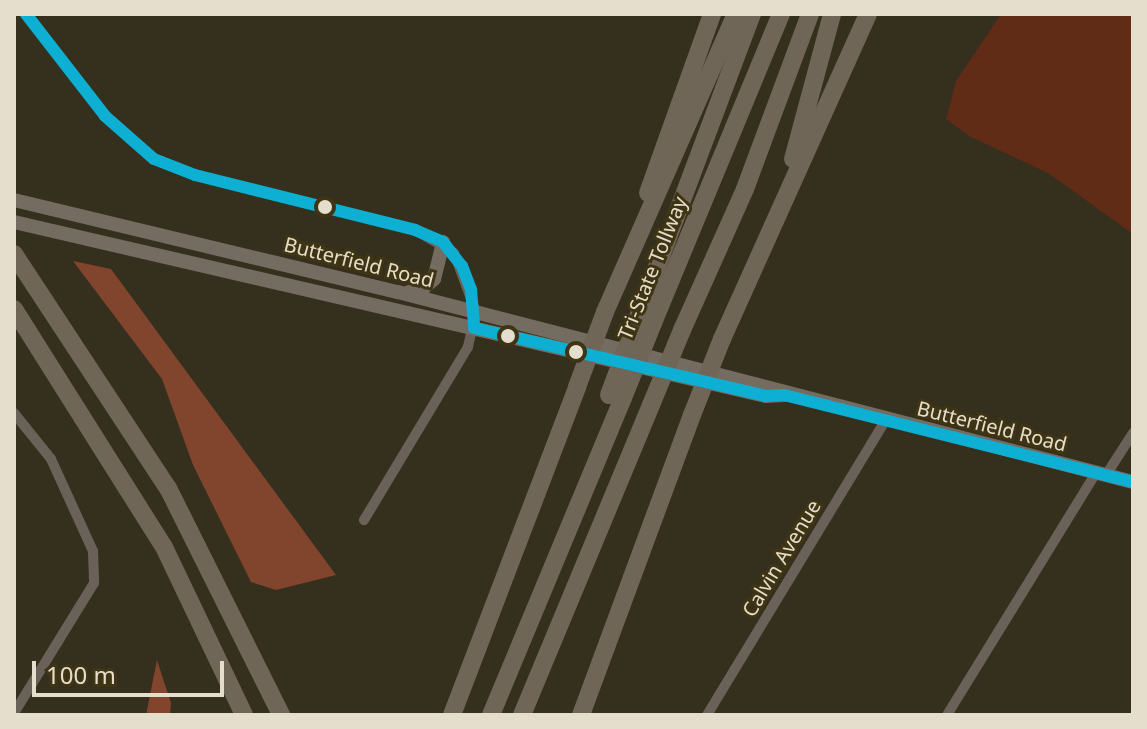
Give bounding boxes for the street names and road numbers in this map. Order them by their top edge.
street label: Tri-State Tollway [612,193,692,343]
street label: Butterfield Road [282,232,436,292]
street label: Butterfield Road [915,396,1069,456]
street label: Calvin Avenue [737,495,825,621]

